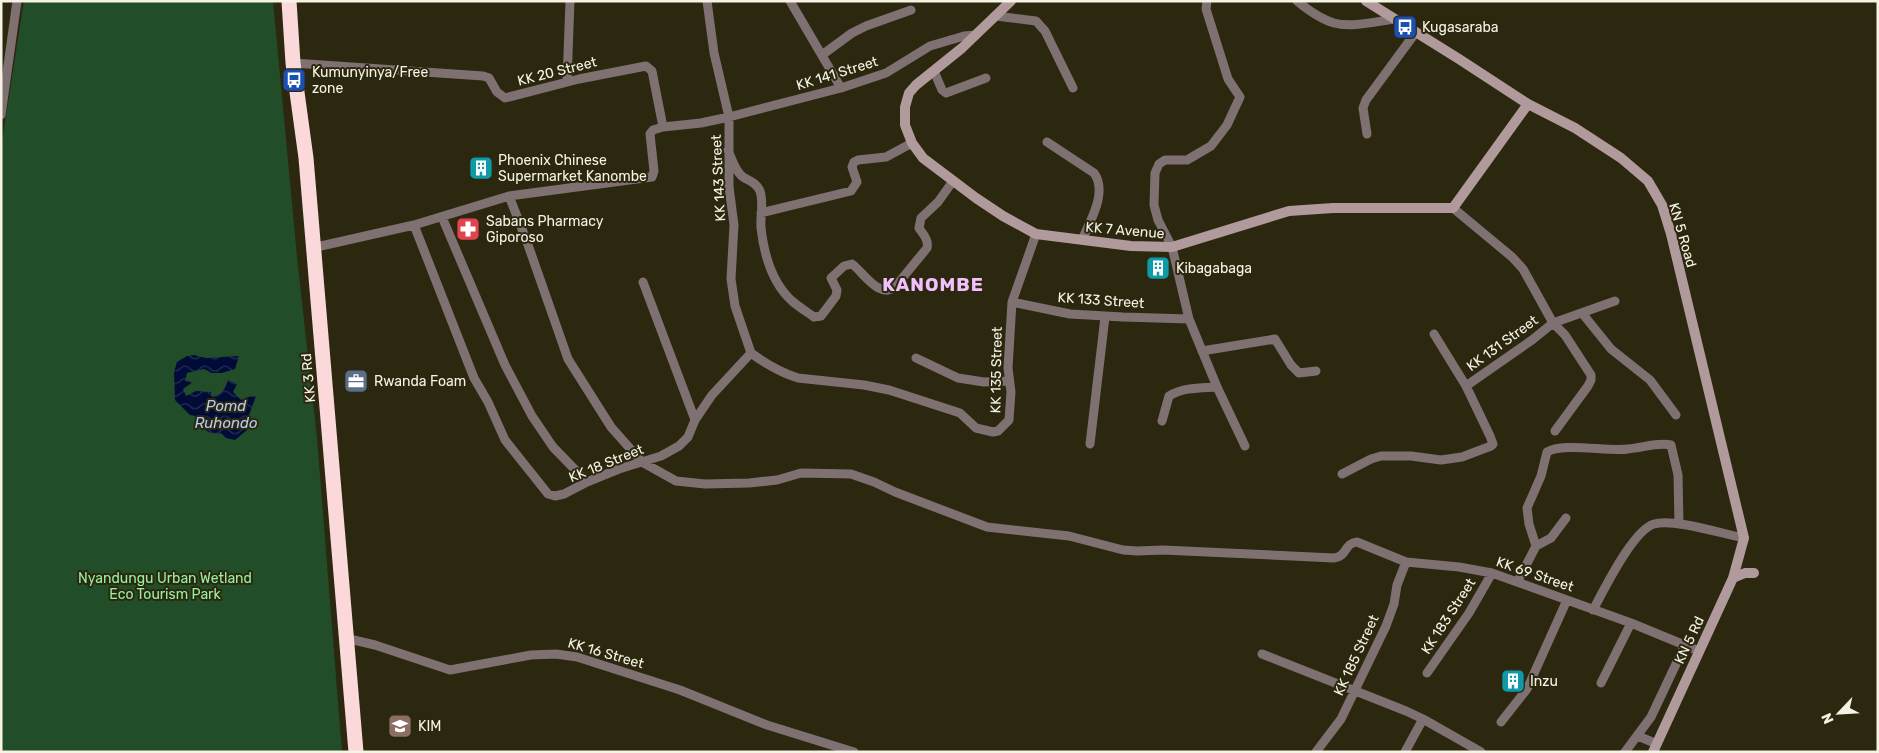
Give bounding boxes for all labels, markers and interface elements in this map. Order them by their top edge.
bus stop icon: Kugasaraba [1392,14,1418,40]
place label: Kugasaraba [1422,19,1498,36]
street label: KK 20 Street [516,53,599,90]
street label: KK 141 Street [794,53,880,94]
place label: Kumunyinya/Free zone [312,64,428,97]
bus stop icon: Kumunyinya/Free zone [281,67,307,93]
street label: KK 143 Street [708,134,729,222]
place label: Phoenix Chinese Supermarket Kanombe [498,152,647,185]
building icon: Phoenix Chinese Supermarket Kanombe [468,155,494,181]
street label: KN 5 Road [1665,201,1700,269]
place label: Sabans Pharmacy Giporoso [486,213,604,246]
pharmacy icon: Sabans Pharmacy Giporoso [455,216,481,242]
street label: KK 7 Avenue [1085,219,1165,242]
building icon: Kibagabaga [1145,255,1171,281]
place label: Kibagabaga [1176,260,1252,277]
district label: KANOMBE [882,273,984,296]
street label: KK 133 Street [1057,289,1145,312]
street label: KK 131 Street [1463,311,1542,375]
street label: KK 135 Street [987,326,1006,414]
street label: KK 3 Rd [298,353,319,403]
office icon: Rwanda Foam [343,368,369,394]
place label: Rwanda Foam [374,373,466,390]
water label: Pomd Ruhondo [194,397,258,432]
street label: KK 18 Street [566,441,646,486]
street label: KK 69 Street [1494,553,1576,596]
park label: Nyandungu Urban Wetland Eco Tourism Park [78,570,252,603]
street label: KK 183 Street [1418,575,1480,658]
street label: KK 185 Street [1330,612,1383,698]
street label: KN 5 Rd [1671,614,1708,667]
street label: KK 16 Street [566,634,646,673]
building icon: Inzu [1500,668,1526,694]
place label: Inzu [1530,673,1558,690]
north arrow [1814,688,1864,738]
text: N [1818,710,1838,726]
school or university icon: KIM [387,713,413,739]
place label: KIM [418,718,441,735]

